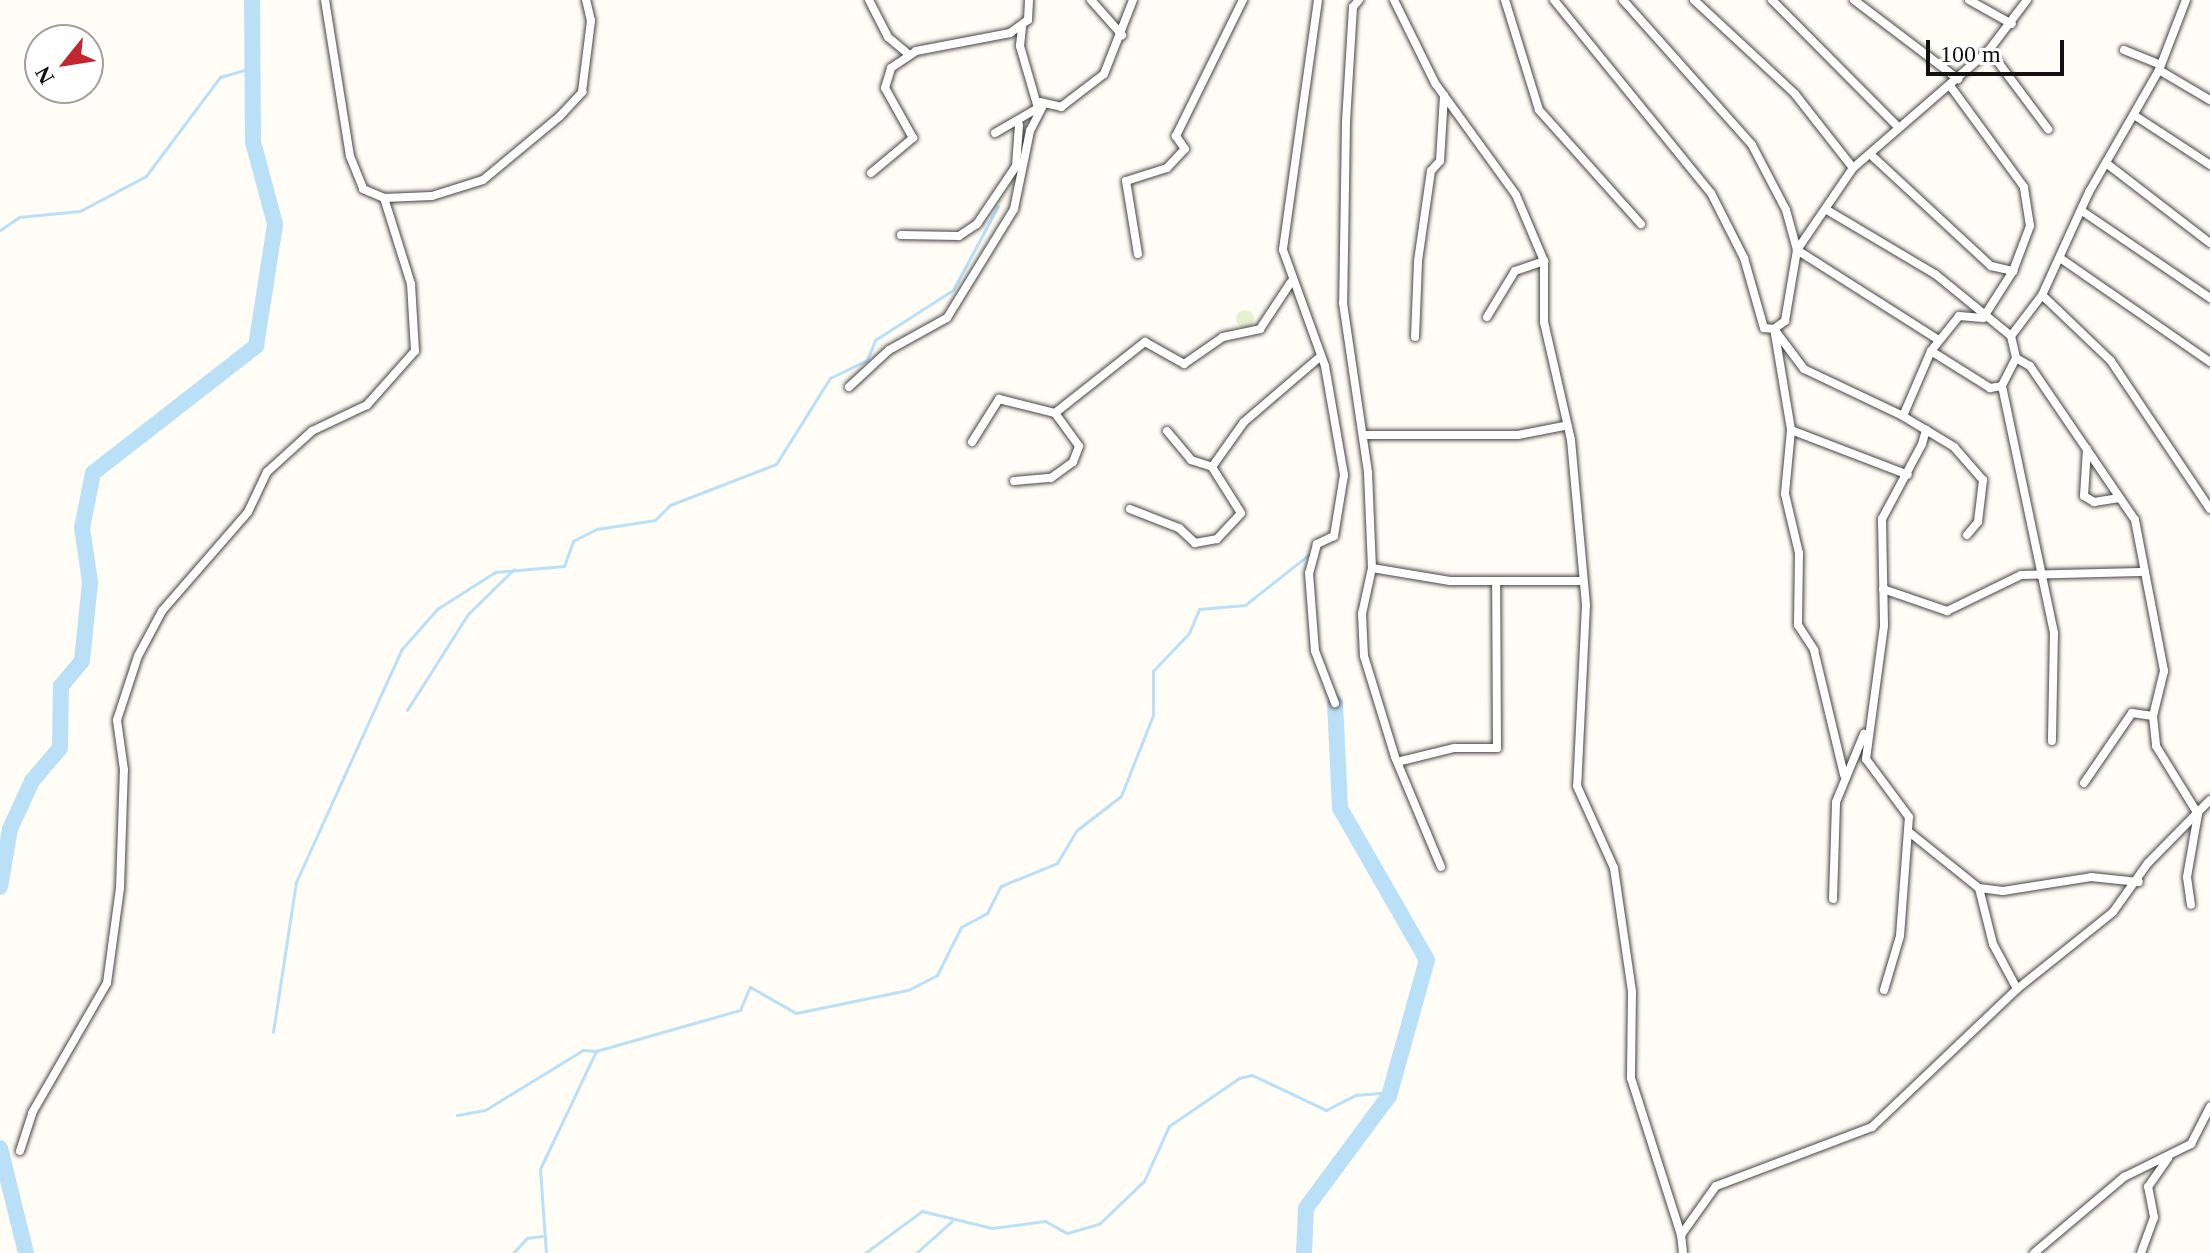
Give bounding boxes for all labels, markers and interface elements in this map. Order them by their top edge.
north arrow [24,24,104,104]
scale bar [1930,24,2068,74]
text: 100 m [1940,41,2001,67]
text: N [30,62,59,88]

